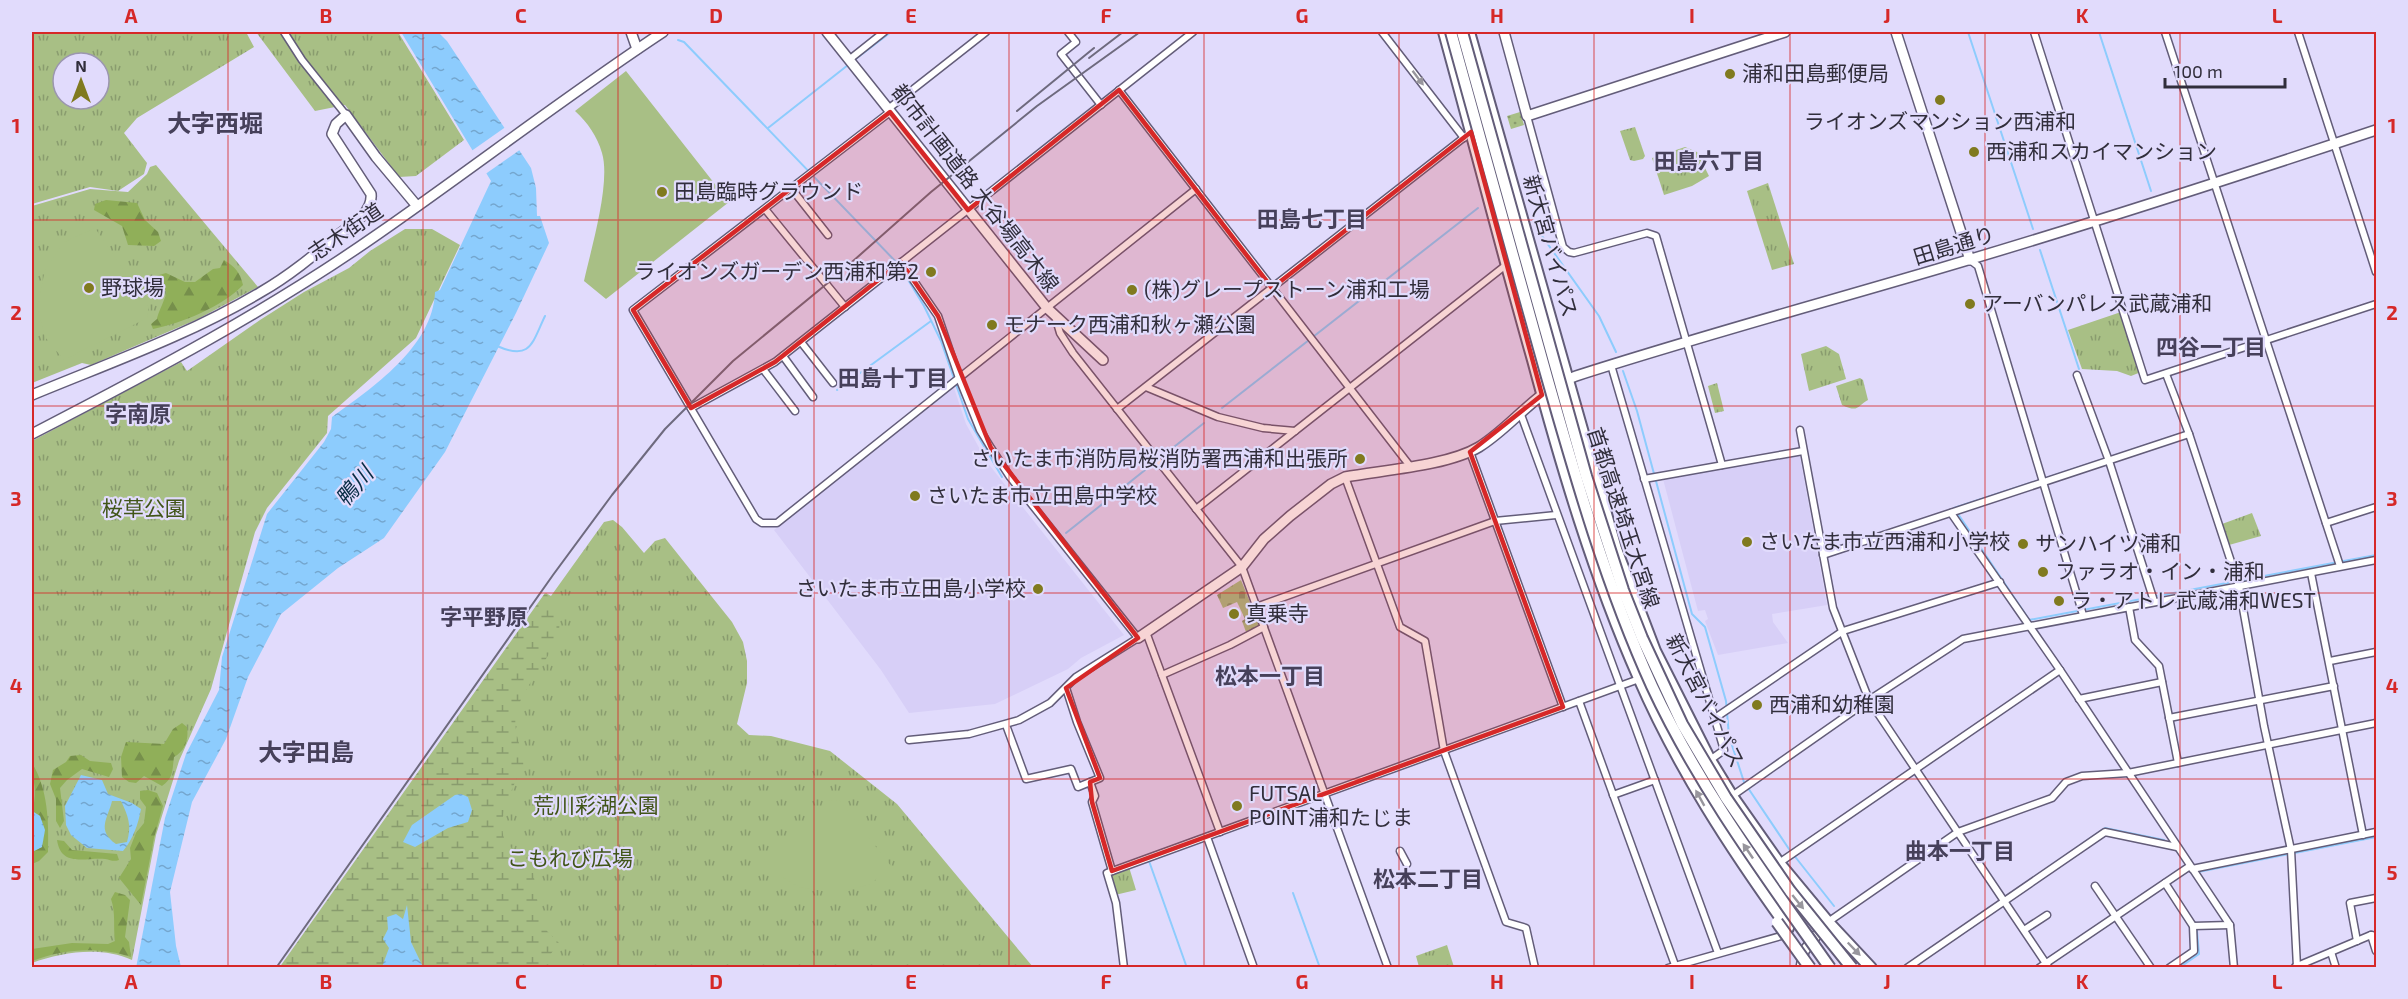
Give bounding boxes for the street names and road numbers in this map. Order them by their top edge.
street label: 都市計画道路 大谷場高木線 [887,78,1065,296]
street label: 新大宮バイパス [1519,172,1584,319]
street label: 志木街道 [303,197,387,265]
street label: 田島通り [1910,220,1997,269]
street label: 首都高速埼玉大宮線 [1583,424,1666,611]
street label: 新大宮バイパス [1662,629,1751,771]

